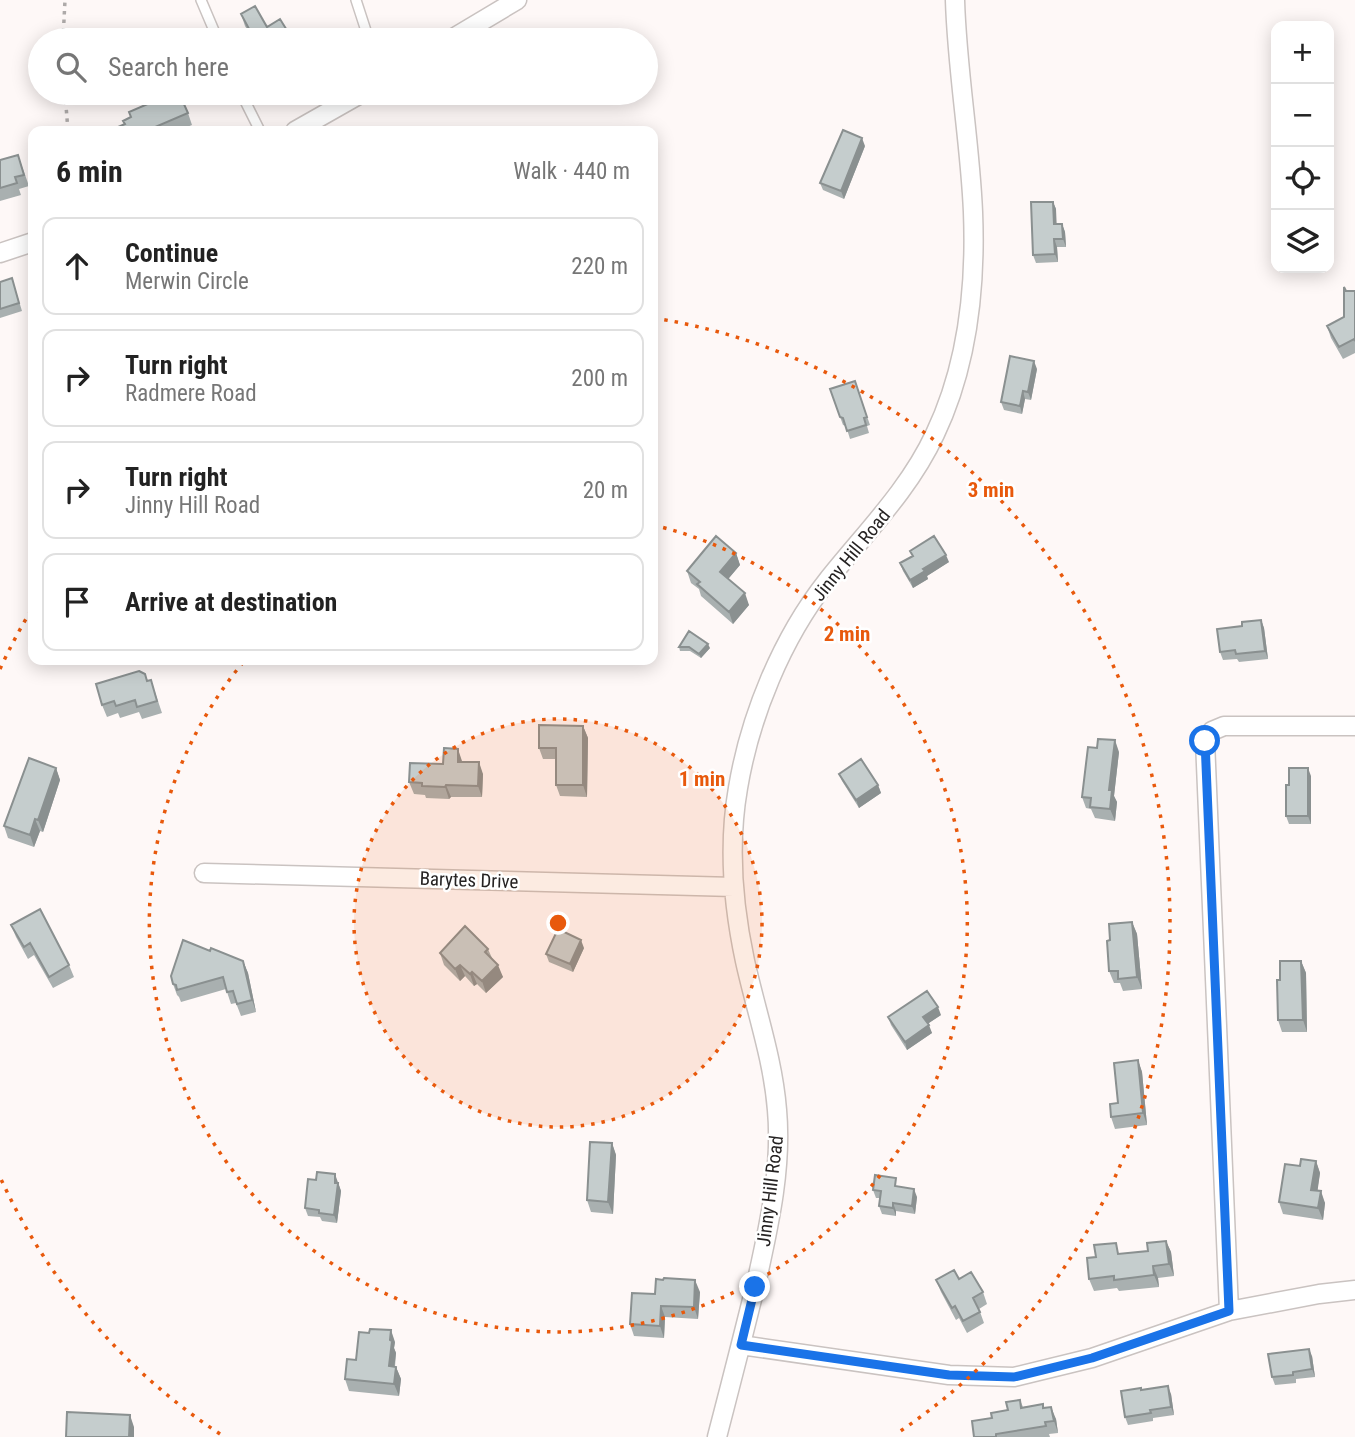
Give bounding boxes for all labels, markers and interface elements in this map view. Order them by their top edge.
map controls [1271,21,1334,273]
button: + [1271,21,1334,84]
search box [28,28,658,105]
icon: search [52,48,90,86]
text: Search here [108,52,229,82]
button: − [1271,84,1334,147]
button: locate [1271,147,1334,210]
text: 6 min [56,154,123,189]
text: Walk · 440 m [513,158,630,185]
button: layers [1271,210,1334,273]
text: Continue [125,238,218,268]
icon: ahead [58,247,96,285]
text: 220 m [571,253,628,280]
text: Merwin Circle [125,268,249,295]
text: Turn right [125,350,227,380]
icon: right [58,359,96,397]
text: 200 m [571,365,628,392]
text: Radmere Road [125,380,257,407]
text: Turn right [125,462,227,492]
icon: right [58,471,96,509]
text: 20 m [583,477,628,504]
text: 3 min [968,478,1014,502]
text: Jinny Hill Road [125,492,260,519]
street label: Jinny Hill Road [807,504,895,606]
icon: arrive [58,583,96,621]
text: Arrive at destination [125,587,337,617]
text: 2 min [824,622,870,646]
route start [1189,725,1220,756]
text: 1 min [679,767,725,791]
street label: Barytes Drive [419,867,519,893]
centre of rings [546,911,570,935]
street label: Jinny Hill Road [752,1134,788,1248]
route end [739,1271,770,1302]

